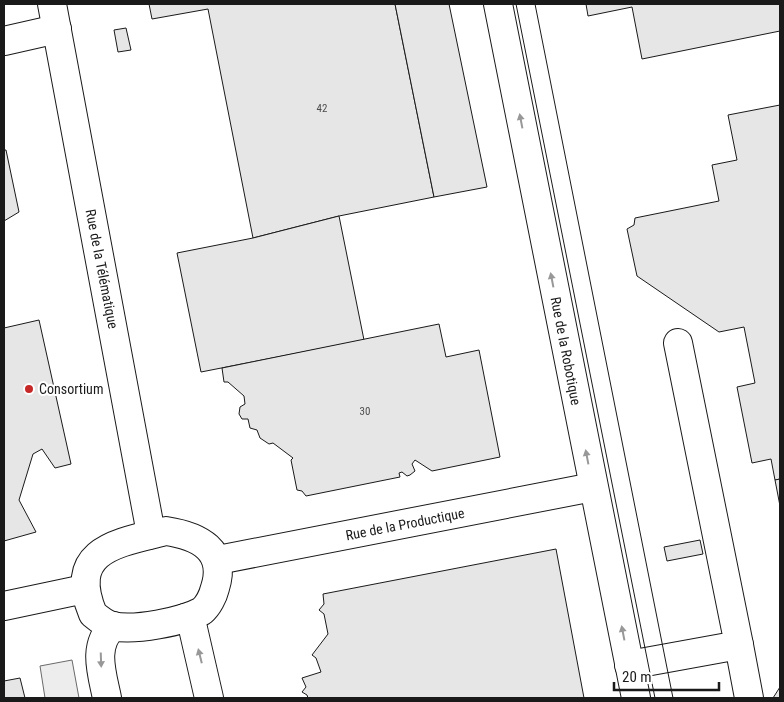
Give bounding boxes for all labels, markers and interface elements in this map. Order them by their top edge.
house number: 42 [317,102,327,115]
one-way arrow [517,113,525,128]
street label: Rue de la Télématique [83,208,122,331]
one-way arrow [548,272,556,288]
street label: Rue de la Robotique [548,296,584,407]
place label: Consortium [39,381,103,397]
marker: Consortium [23,383,35,395]
house number: 30 [360,405,370,418]
one-way arrow [583,449,591,464]
street label: Rue de la Productique [344,505,466,543]
one-way arrow [618,625,626,641]
one-way arrow [196,649,204,664]
one-way arrow [97,652,105,668]
scale bar [614,660,719,692]
text: 20 m [622,668,652,686]

